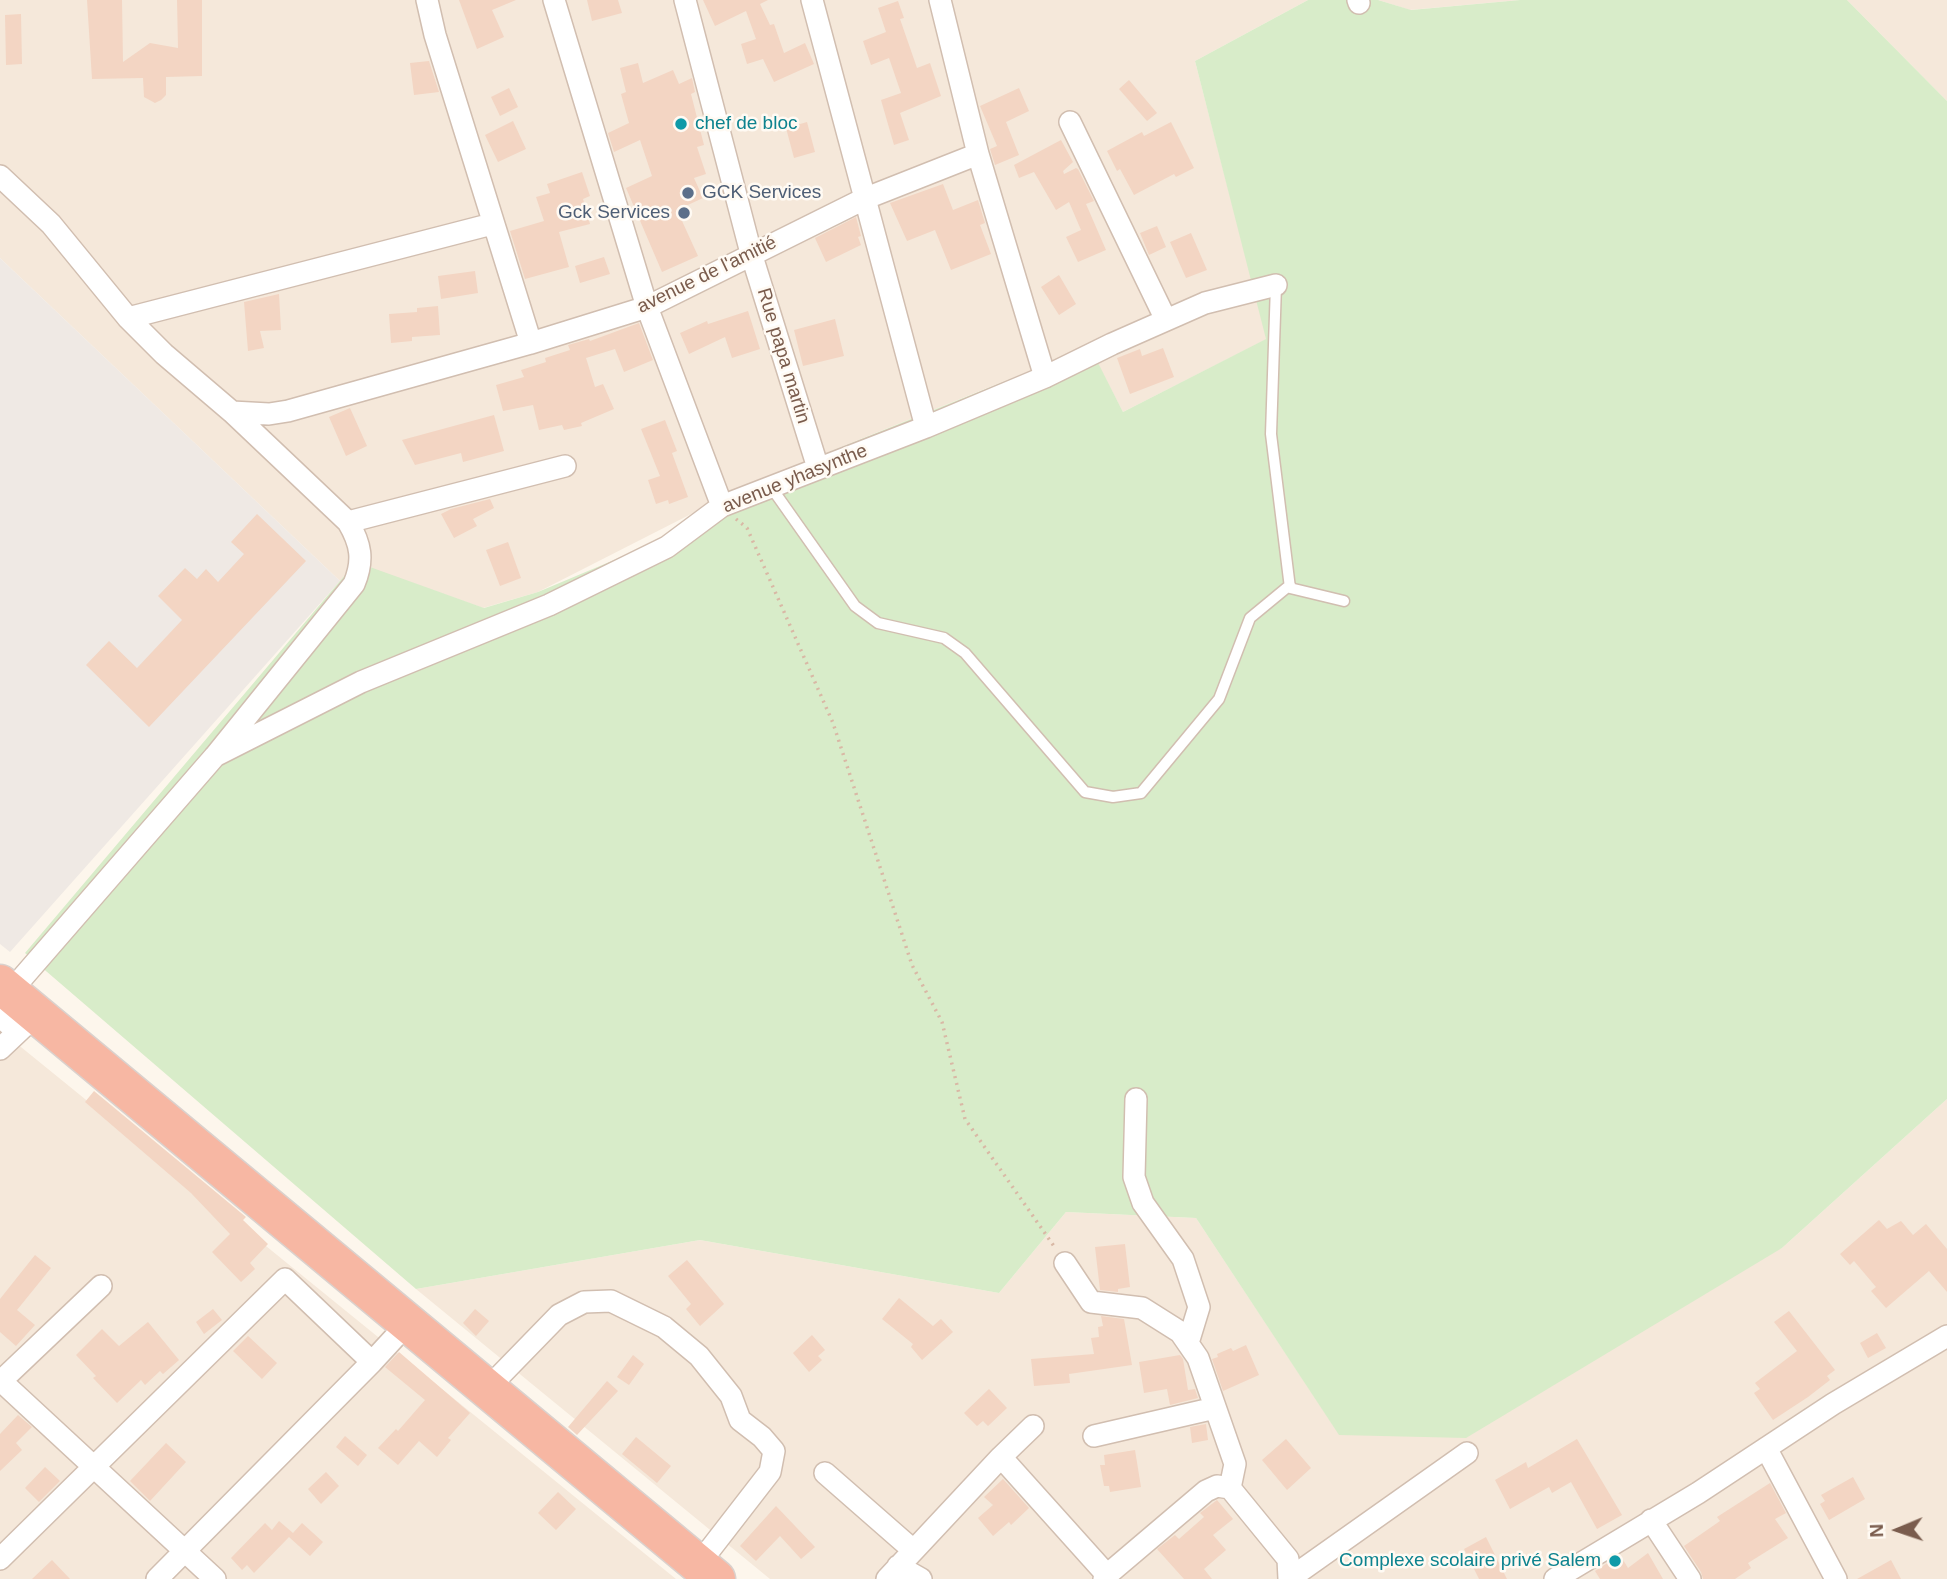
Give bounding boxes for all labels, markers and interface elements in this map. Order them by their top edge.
place label: chef de bloc [695,113,797,135]
marker: chef de bloc [673,116,689,132]
place label: GCK Services [702,182,821,204]
marker: GCK Services [680,185,696,201]
place label: Gck Services [558,202,670,224]
marker: Gck Services [676,205,692,221]
street label: avenue de l'amitié [633,231,781,319]
street label: Rue papa martin [752,286,814,426]
street label: avenue yhasynthe [719,440,871,518]
north arrow [1863,1495,1933,1565]
text: N [1866,1524,1887,1538]
place label: Complexe scolaire privé Salem [1339,1550,1601,1572]
marker: Complexe scolaire privé Salem [1607,1553,1623,1569]

